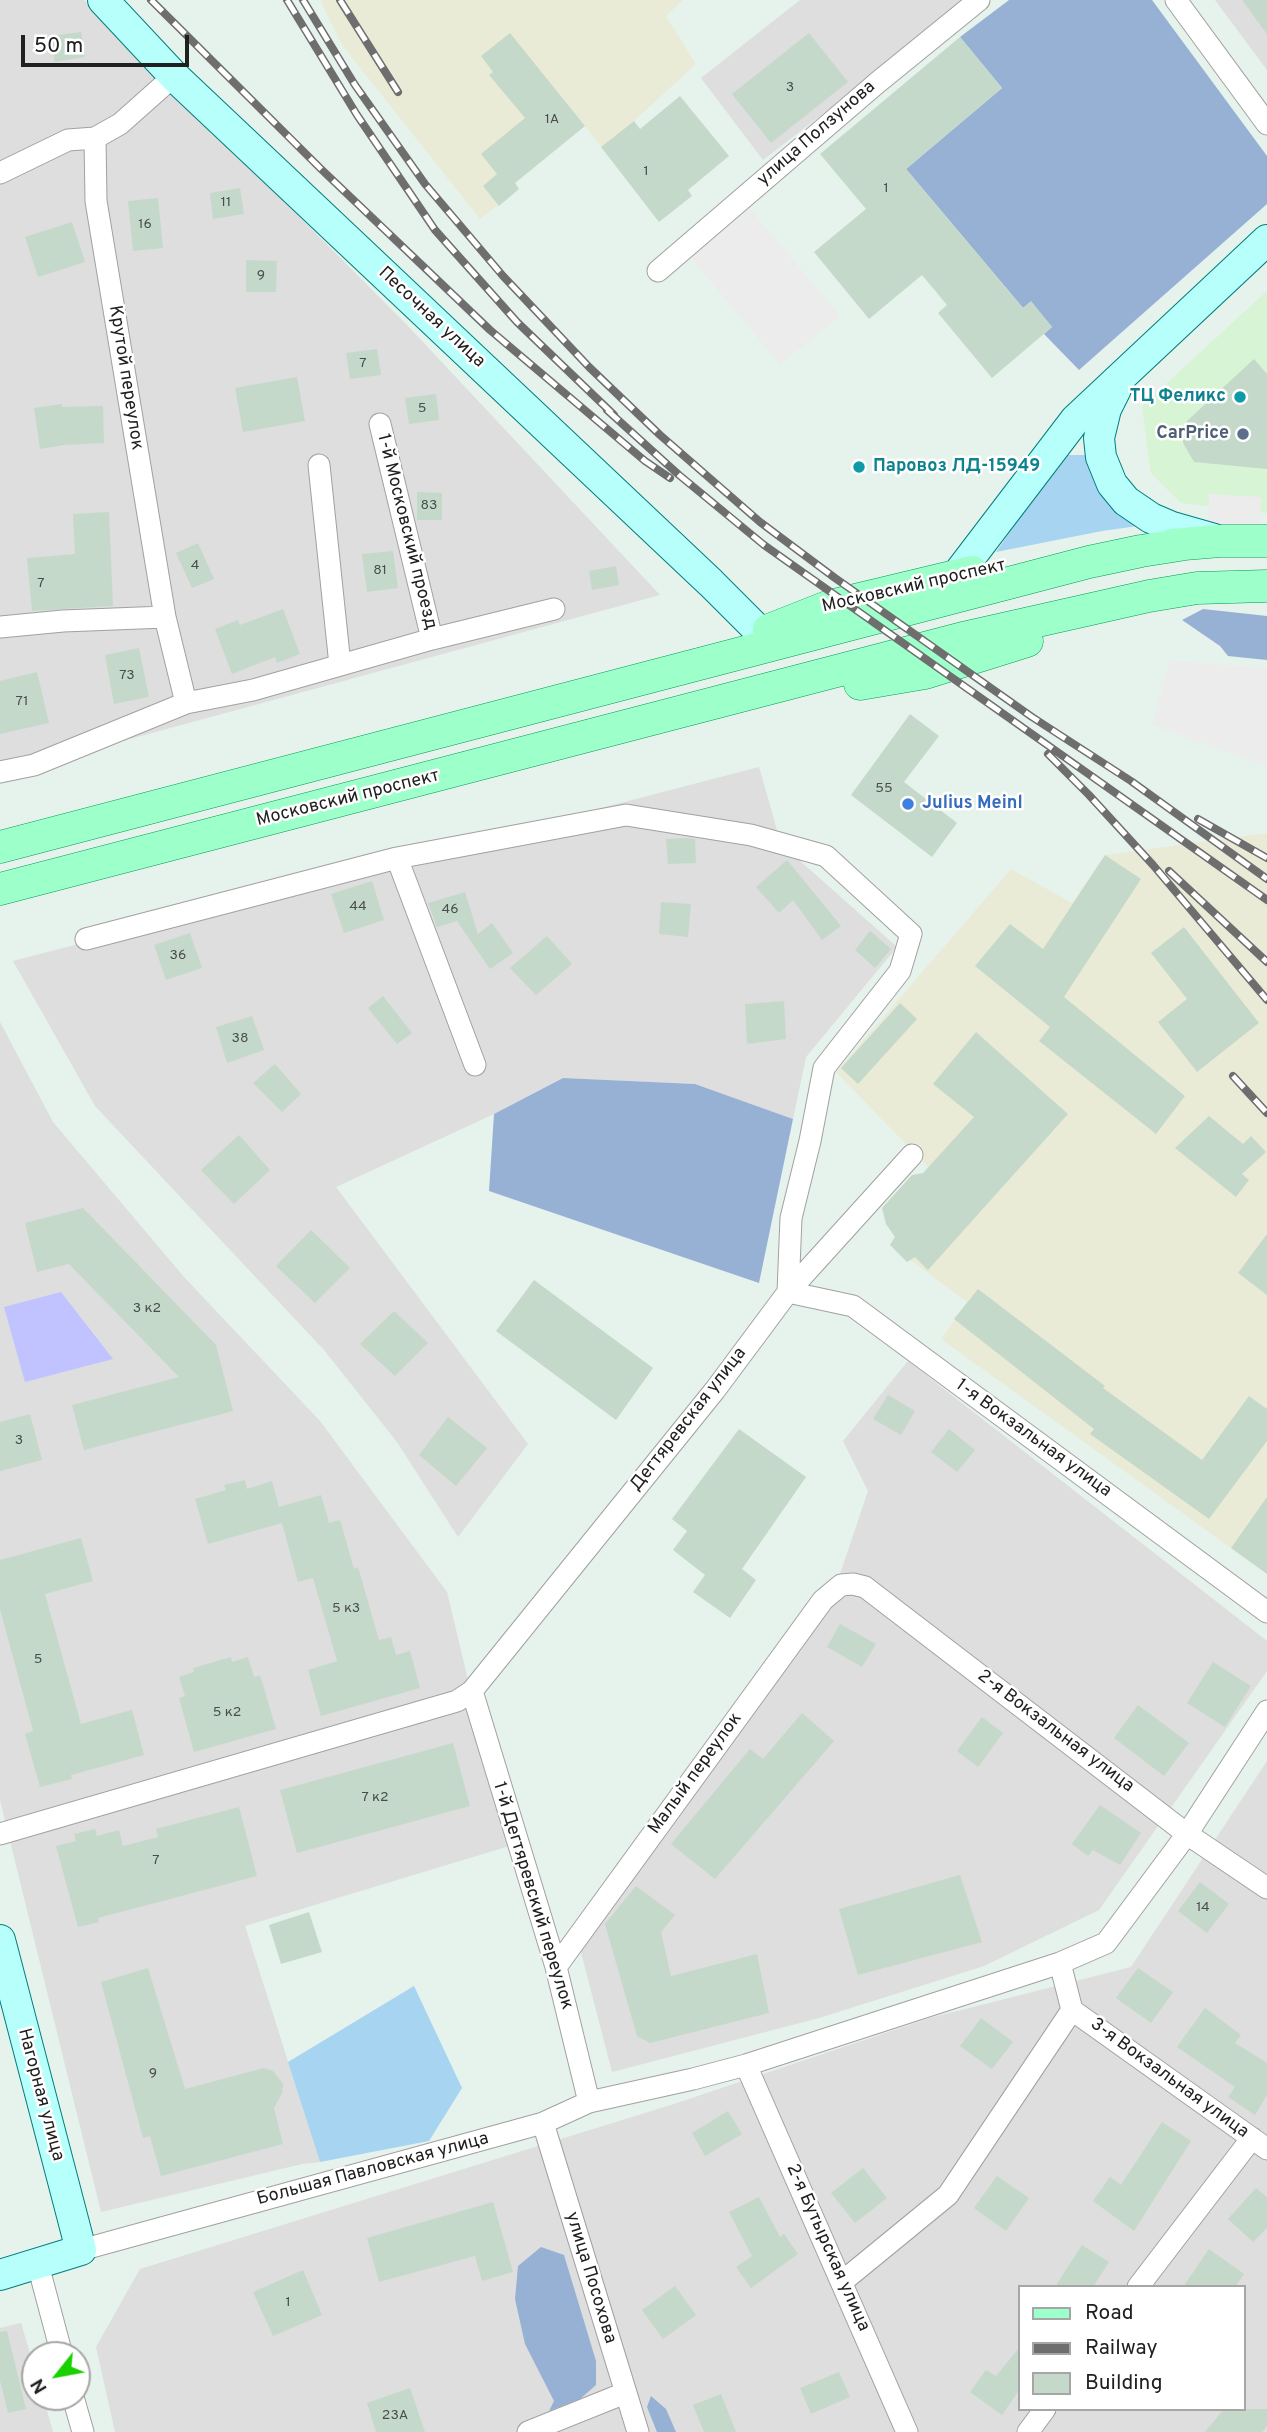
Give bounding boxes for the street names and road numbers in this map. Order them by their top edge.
street label: улица Ползунова [754,77,880,191]
street label: Песочная улица [373,263,489,373]
street label: Крутой переулок [103,304,147,452]
street label: 1-й Московский проезд [371,432,441,632]
street label: Московский проспект [820,555,1008,619]
street label: Московский проспект [254,766,442,832]
street label: Дегтяревская улица [626,1344,752,1496]
street label: 1-я Вокзальная улица [951,1375,1115,1503]
street label: 2-я Вокзальная улица [972,1666,1138,1798]
street label: Малый переулок [645,1709,747,1839]
street label: 1-й Дегтяревский переулок [487,1779,577,2013]
street label: 3-я Вокзальная улица [1086,2014,1252,2144]
street label: Нагорная улица [12,2026,68,2164]
street label: Большая Павловская улица [255,2129,491,2211]
street label: 2-я Бутырская улица [780,2161,874,2335]
street label: улица Посохова [560,2210,620,2346]

